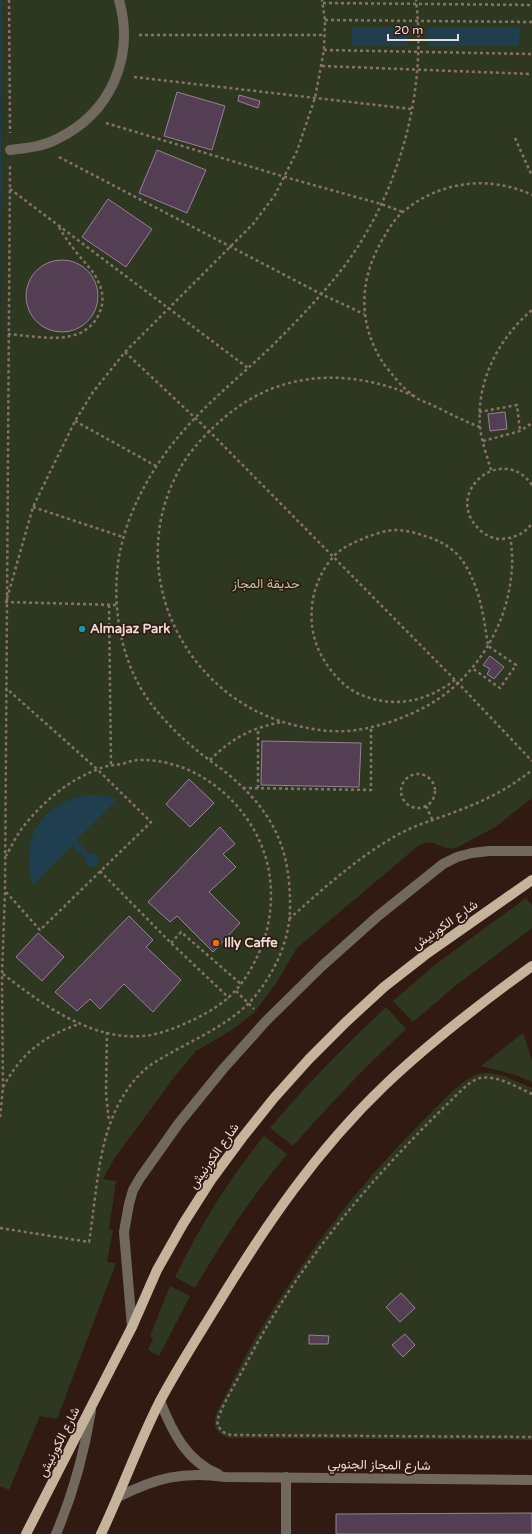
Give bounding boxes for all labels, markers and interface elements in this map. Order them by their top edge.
scale bar [388,16,458,42]
text: 20 m [394,23,423,37]
park label: حديقة المجاز [231,576,300,592]
place label: Almajaz Park [90,621,170,637]
marker: Almajaz Park [77,624,87,634]
street label: شارع الكورنيش [409,896,482,954]
place label: Illy Caffe [224,935,278,951]
marker: Illy Caffe [211,938,221,948]
street label: شارع الكورنيش [185,1120,243,1193]
street label: شارع الكورنيش [34,1404,84,1480]
street label: شارع المجاز الجنوبي [327,1456,431,1476]

